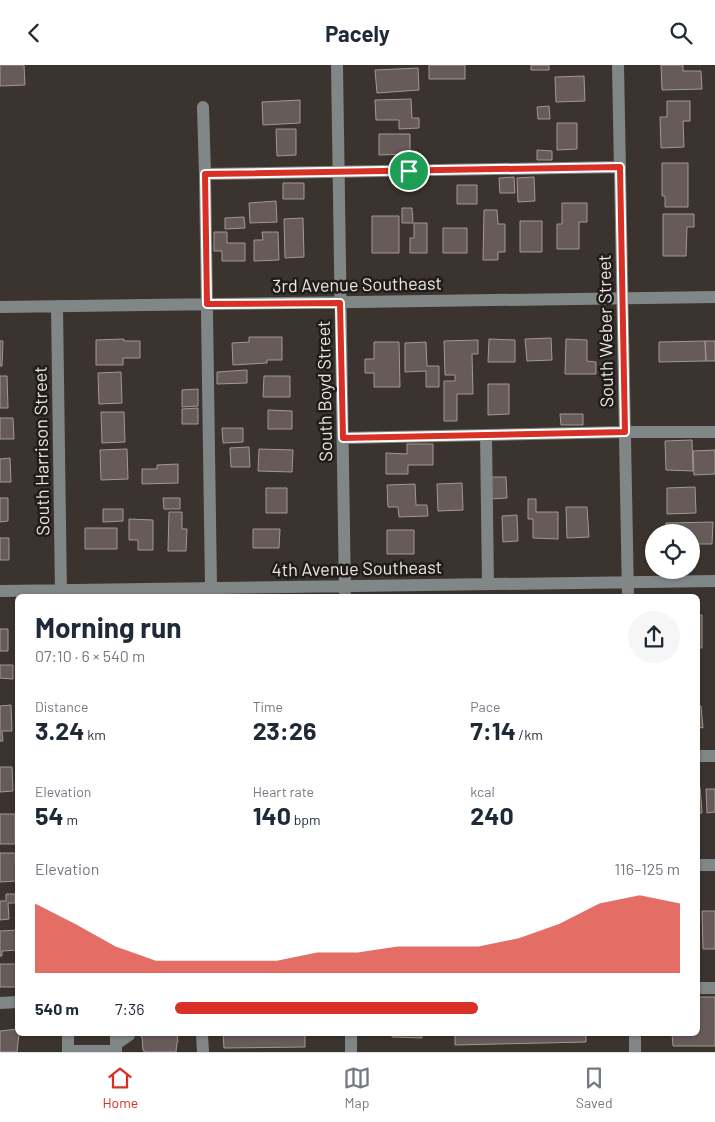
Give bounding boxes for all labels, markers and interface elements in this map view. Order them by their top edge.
icon: back [20,19,48,47]
icon: search [667,19,695,47]
text: Pacely [325,20,390,46]
pin [388,150,430,192]
icon: arrive [395,157,423,185]
street label: South Weber Street [593,254,617,408]
street label: 3rd Avenue Southeast [272,272,442,296]
street label: South Boyd Street [312,320,336,462]
street label: South Harrison Street [29,366,53,536]
map controls [645,524,700,579]
button: locate [645,524,700,579]
street label: 4th Avenue Southeast [272,556,442,580]
text: Morning run [35,610,182,644]
button: share [628,611,680,663]
text: 07:10 · 6 × 540 m [35,646,145,665]
text: Distance [35,698,88,715]
text: Time [253,698,283,715]
text: Pace [470,698,500,715]
text: 3.24 [35,715,84,745]
text: 23:26 [253,715,316,745]
text: 7:14 [470,715,516,745]
text: km [84,726,106,743]
text: /km [516,726,543,743]
text: Elevation [35,783,91,800]
text: Heart rate [253,783,314,800]
text: kcal [470,783,495,800]
text: 54 [35,800,64,830]
text: 140 [253,800,291,830]
text: 240 [470,800,514,830]
text: m [64,811,78,828]
text: bpm [291,811,321,828]
text: Elevation [35,859,99,878]
text: 116–125 m [614,859,680,878]
text: 540 m [35,999,79,1018]
text: 7:36 [115,999,144,1018]
tab: Home [102,1064,138,1111]
tab: Map [343,1064,371,1111]
tab: Saved [576,1064,613,1111]

